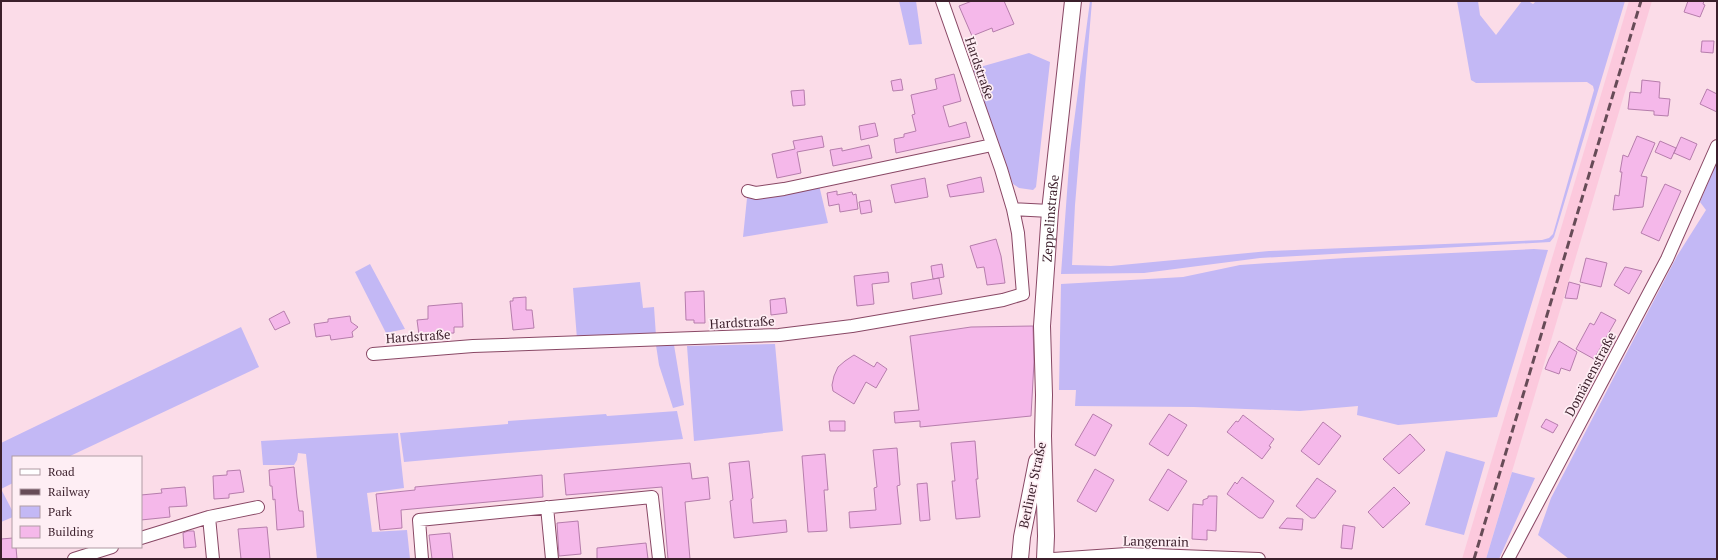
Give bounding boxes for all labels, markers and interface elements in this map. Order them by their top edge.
street label: Hardstraße [961,34,999,102]
street label: Zeppelinstraße [1037,174,1063,263]
street label: Hardstraße [709,311,775,333]
street label: Hardstraße [385,325,451,347]
street label: Domänenstraße [1560,329,1620,419]
street label: Berliner Straße [1014,440,1050,530]
legend [12,456,142,548]
text: Road [48,464,75,479]
text: Railway [48,484,91,499]
text: Park [48,504,73,519]
text: Building [48,524,94,539]
street label: Langenrain [1123,531,1189,551]

